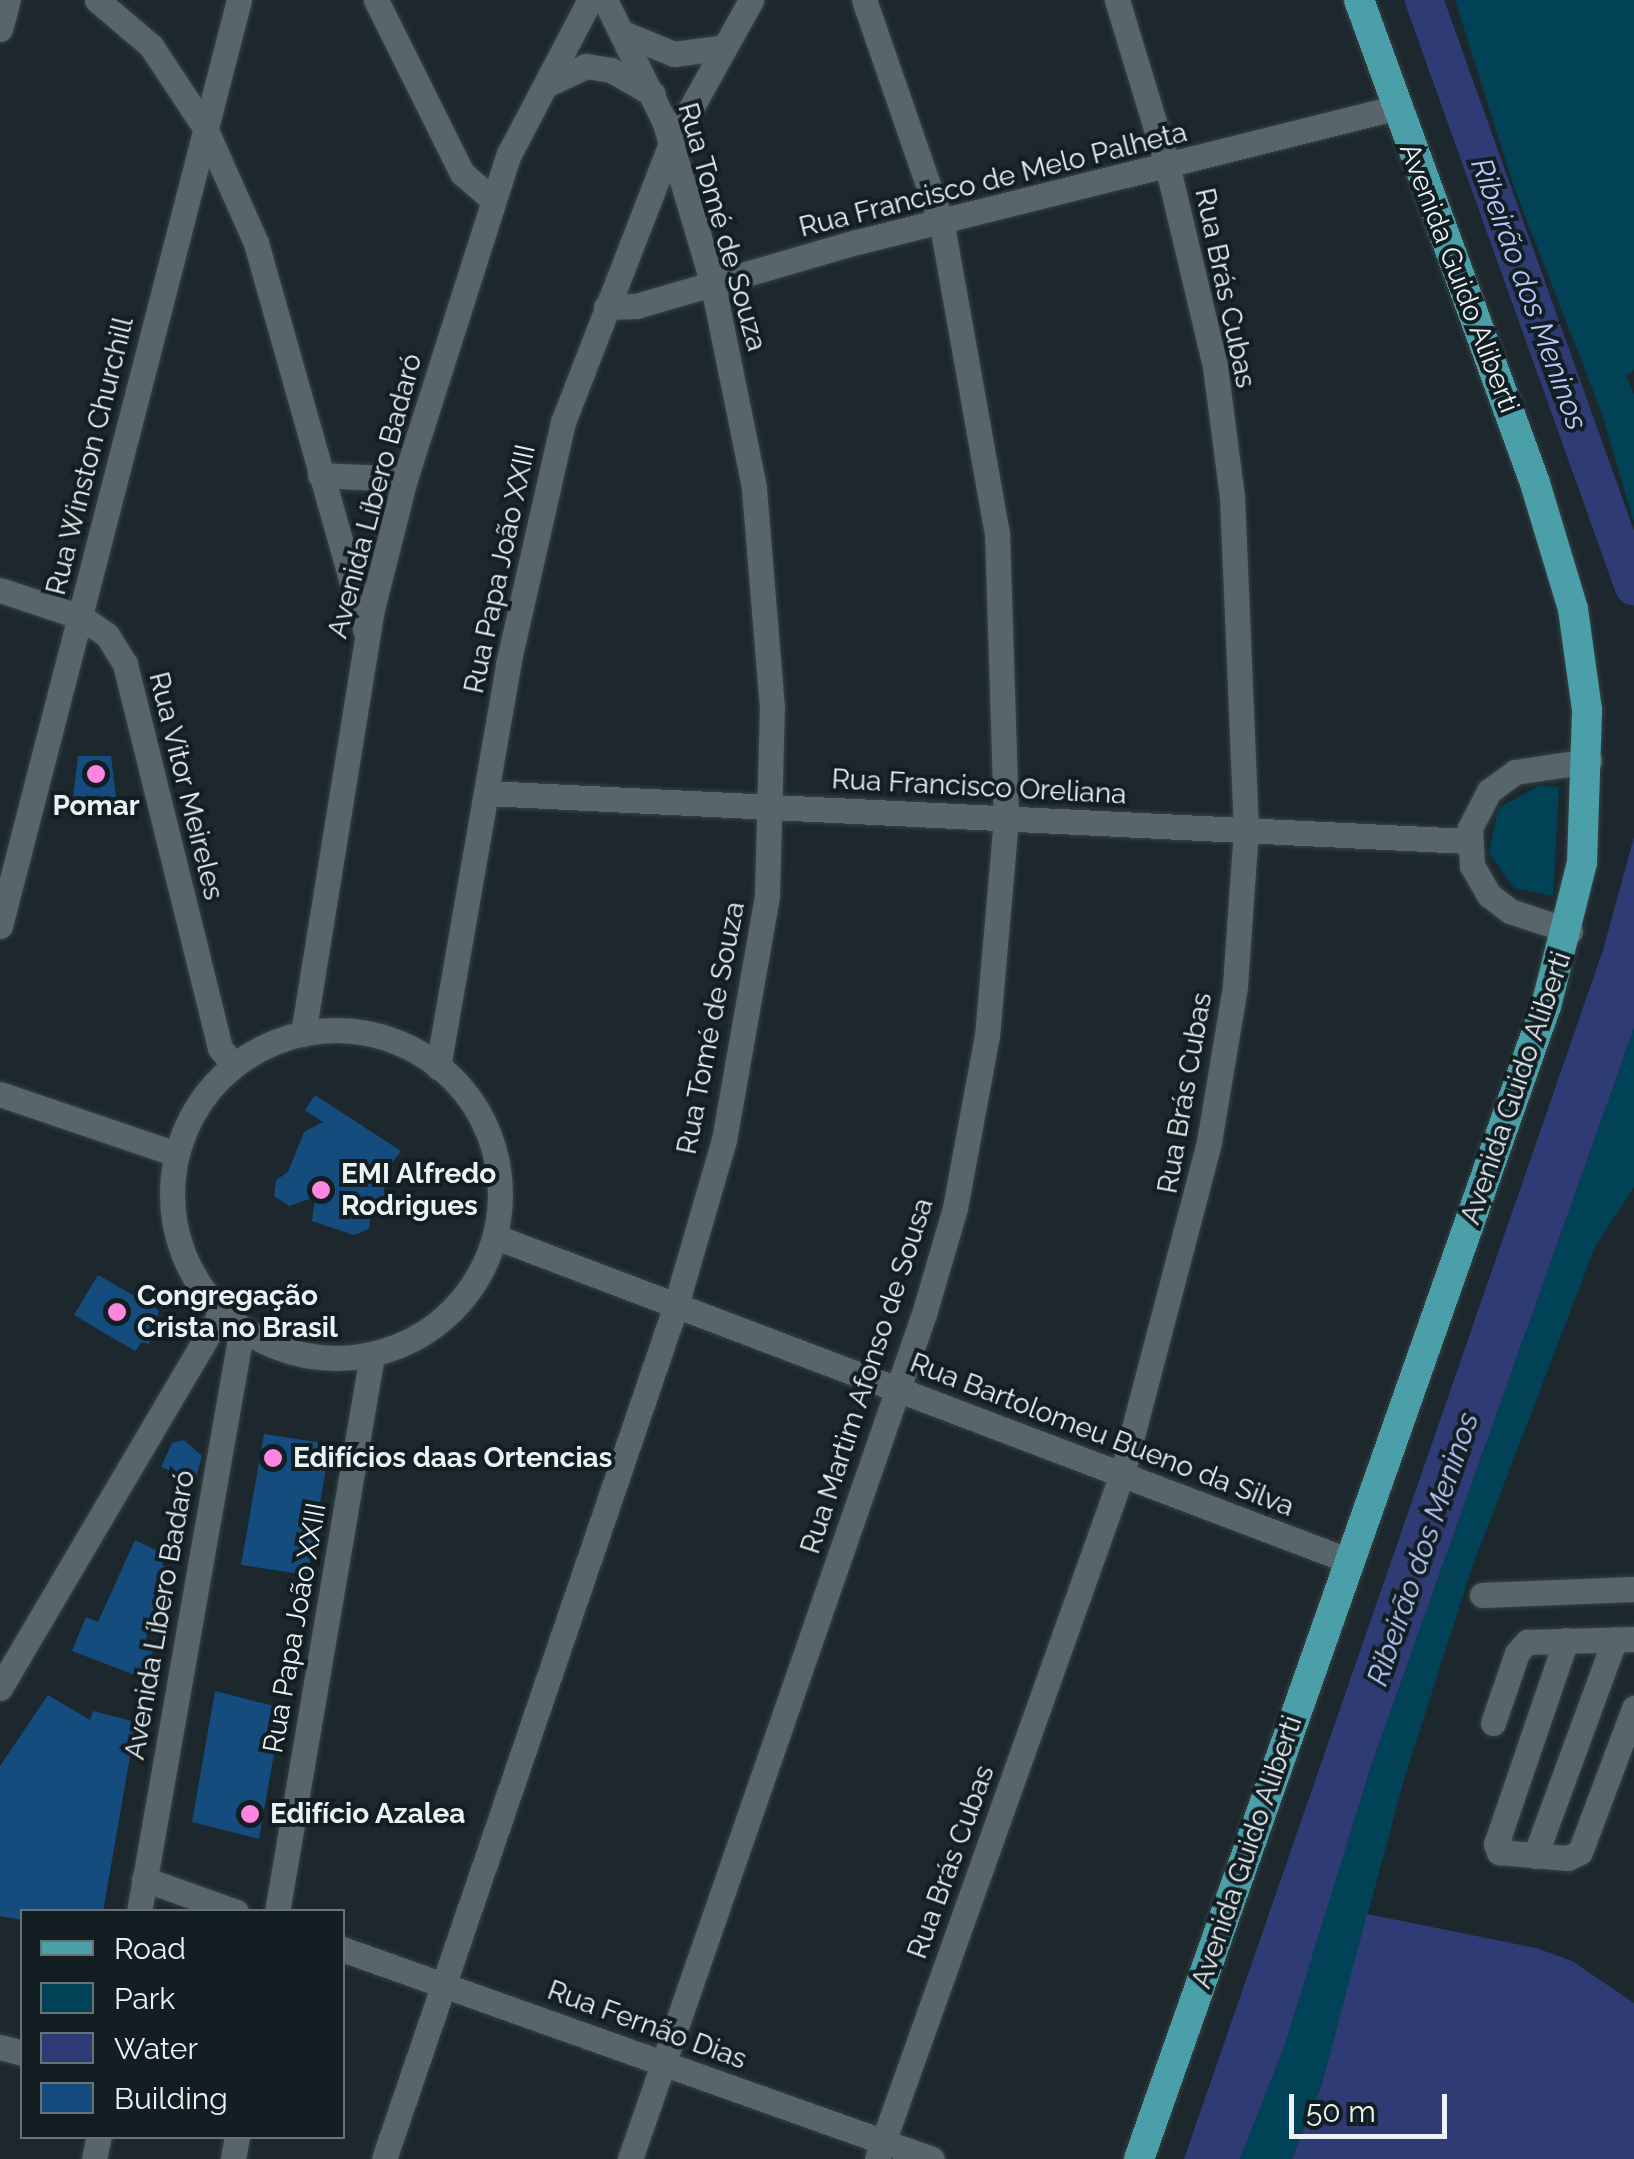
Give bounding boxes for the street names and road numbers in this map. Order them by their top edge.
street label: Rua Tomé de Souza [670,99,774,355]
street label: Rua Francisco de Melo Palheta [796,115,1190,245]
street label: Avenida Guido Aliberti [1392,138,1526,418]
street label: Rua Brás Cubas [1187,185,1263,391]
street label: Rua Winston Churchill [39,313,141,599]
street label: Avenida Líbero Badaró [321,350,429,642]
street label: Rua Papa João XXIII [457,441,543,697]
street label: Rua Vitor Meireles [141,668,231,904]
street label: Rua Francisco Oreliana [831,762,1127,812]
street label: Rua Tomé de Souza [670,898,752,1158]
street label: Avenida Guido Aliberti [1453,947,1579,1229]
street label: Rua Brás Cubas [1151,990,1219,1196]
street label: Rua Martim Afonso de Sousa [793,1194,941,1558]
street label: Rua Bartolomeu Bueno da Silva [905,1346,1299,1524]
street label: Avenida Líbero Badaró [118,1468,202,1762]
street label: Rua Papa João XXIII [256,1500,334,1756]
street label: Avenida Guido Aliberti [1184,1711,1310,1993]
street label: Rua Brás Cubas [900,1761,1002,1963]
street label: Rua Fernão Dias [543,1973,751,2077]

